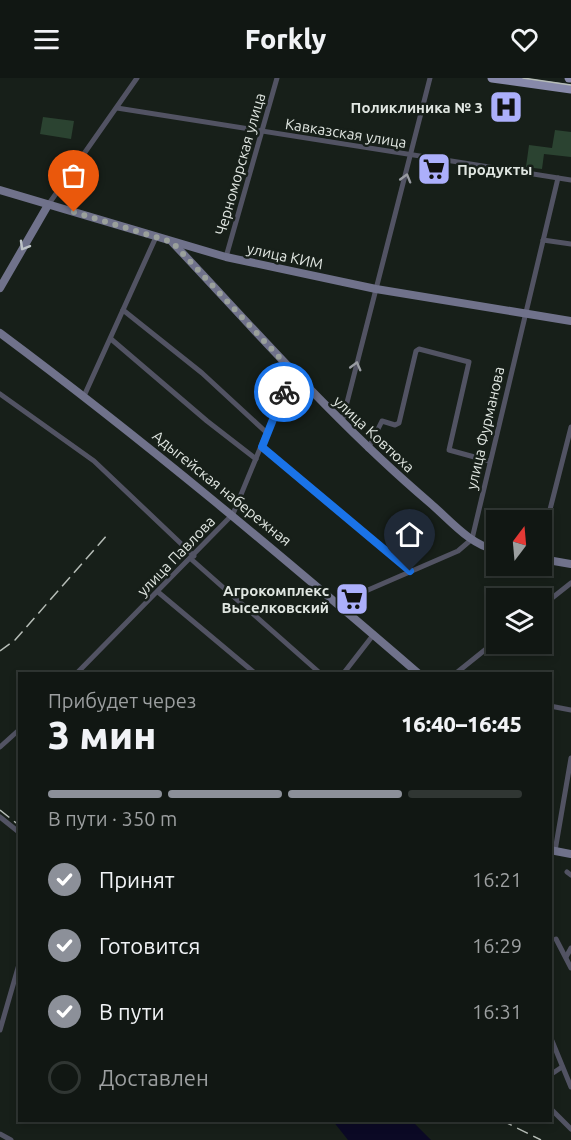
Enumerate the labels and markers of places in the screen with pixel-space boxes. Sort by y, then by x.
hospital icon: Поликлиника № 3 [488,89,524,125]
place label: Поликлиника № 3 [351,99,483,116]
pin [48,150,99,212]
supermarket icon: Продукты [416,151,452,187]
place label: Продукты [457,161,532,178]
pin [384,509,435,571]
supermarket icon: Агрокомплекс Выселковский [334,581,370,617]
place label: Агрокомплекс Выселковский [222,582,329,616]

